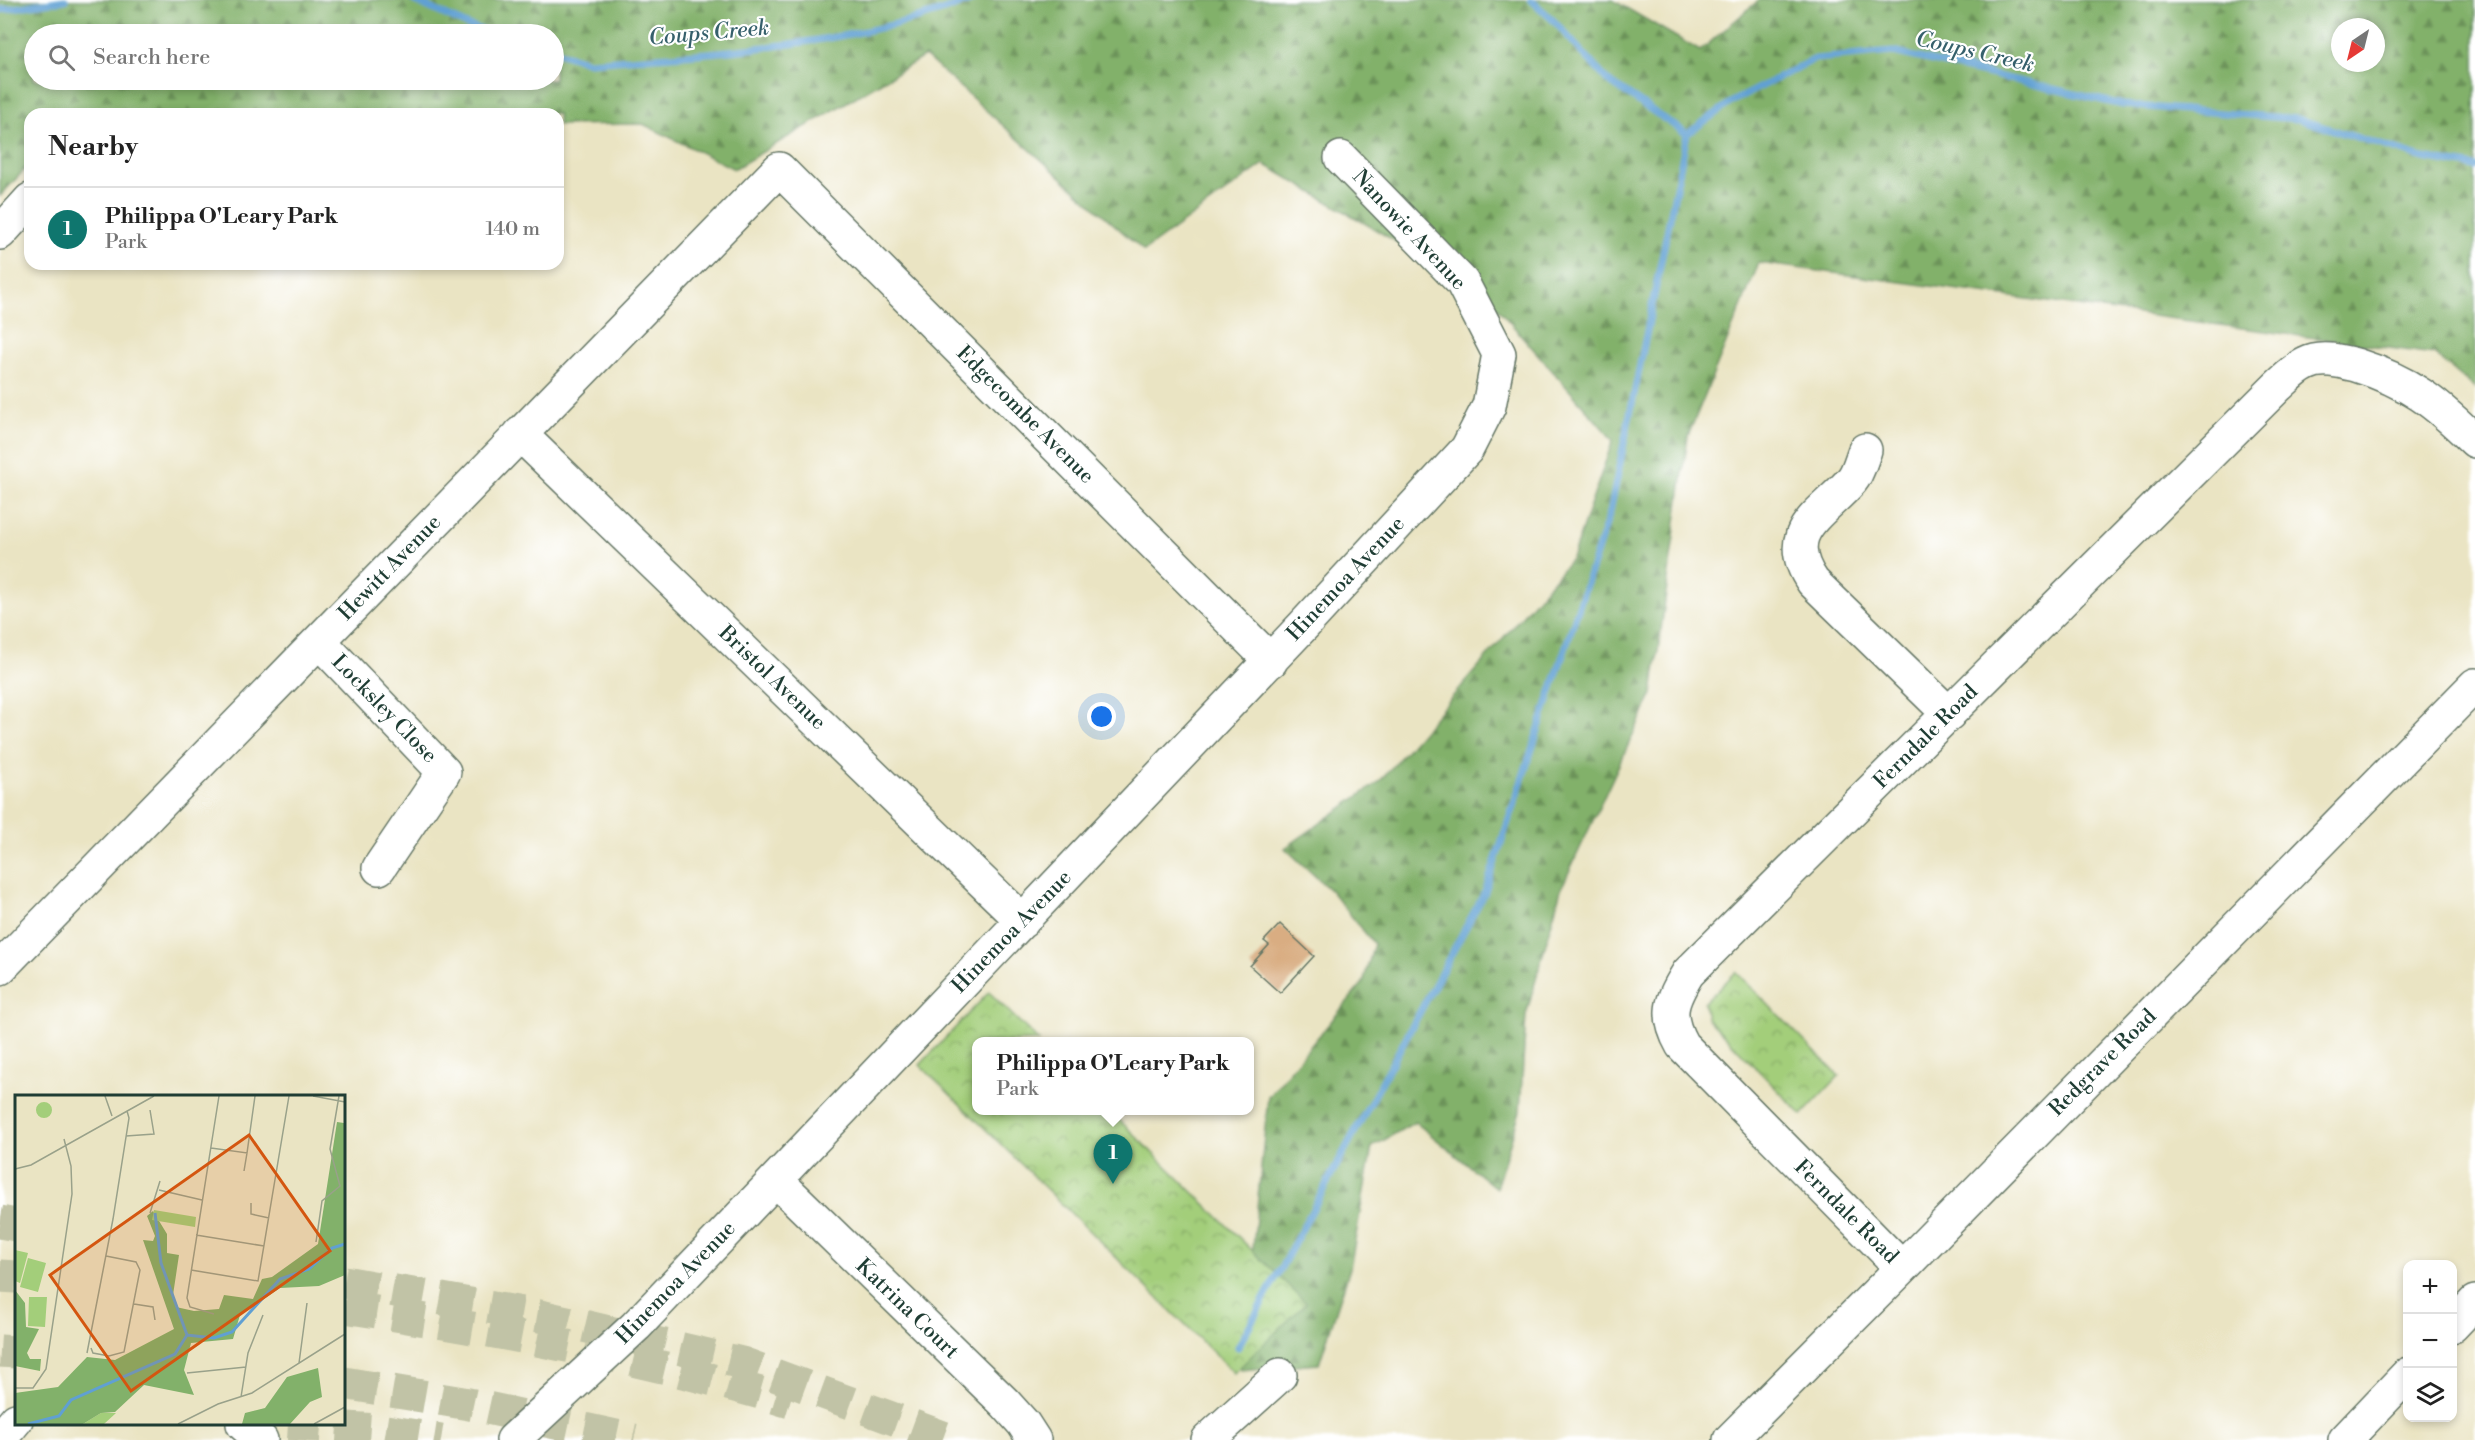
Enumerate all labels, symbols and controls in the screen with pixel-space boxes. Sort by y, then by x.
water label: Coups Creek [648,14,770,52]
north arrow [2331,18,2385,72]
search box [24,24,564,90]
water label: Coups Creek [1913,25,2037,79]
icon: search [45,41,78,74]
text: Search here [93,44,210,71]
text: Nearby [48,131,138,163]
street label: Nanowie Avenue [1347,164,1471,296]
text: Philippa O'Leary Park [105,203,338,230]
text: 1 [63,217,72,242]
text: 140 m [485,217,540,242]
text: Park [105,230,147,255]
street label: Edgecombe Avenue [951,341,1099,489]
street label: Hewitt Avenue [333,510,447,626]
street label: Hinemoa Avenue [1282,511,1410,647]
street label: Bristol Avenue [712,620,831,736]
street label: Locksley Close [326,649,442,769]
street label: Ferndale Road [1868,679,1984,795]
your location [1087,702,1116,731]
street label: Hinemoa Avenue [947,865,1077,999]
street label: Redgrave Road [2044,1004,2162,1122]
popup [972,1037,1254,1115]
text: Philippa O'Leary Park [997,1050,1229,1077]
text: Park [997,1077,1038,1102]
inset map [15,1095,345,1425]
pin: 1 [1094,1134,1132,1184]
street label: Ferndale Road [1788,1154,1904,1270]
street label: Hinemoa Avenue [611,1216,741,1350]
street label: Katrina Court [850,1253,964,1365]
map controls [2403,1260,2457,1422]
button: + [2403,1260,2457,1314]
button: − [2403,1314,2457,1368]
button: layers [2403,1368,2457,1422]

